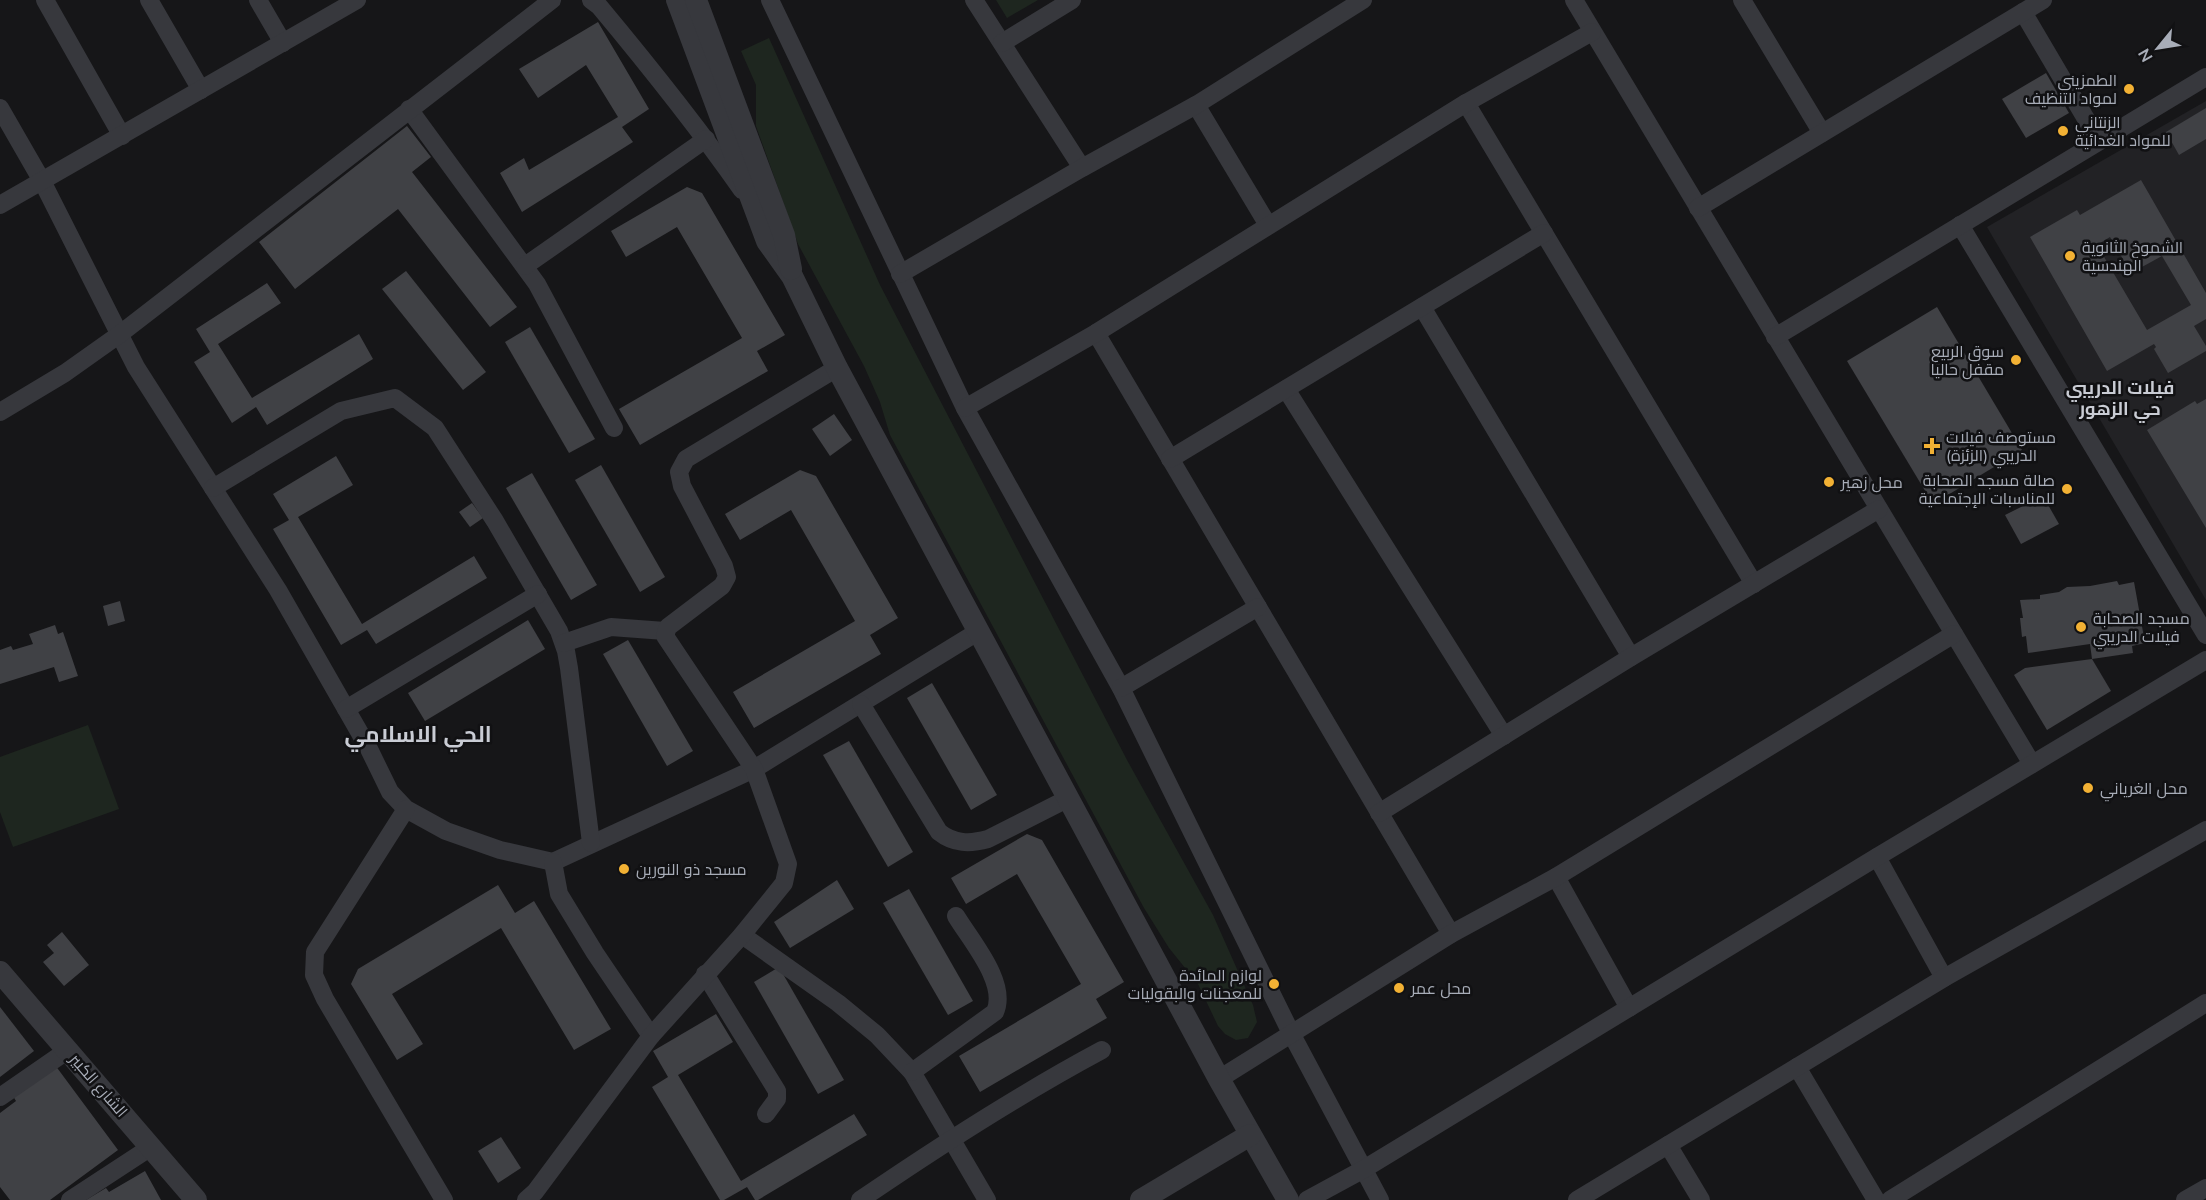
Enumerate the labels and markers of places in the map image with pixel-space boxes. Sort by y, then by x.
place label: الطمزيني لمواد التنظيف [2025,70,2117,108]
marker: الطمزيني لمواد التنظيف [2122,82,2136,96]
place label: الزنتاني للمواد الغدائية [2075,112,2171,150]
marker: الزنتاني للمواد الغدائية [2056,124,2070,138]
place label: الشموخ الثانوية الهندسية [2082,237,2183,276]
marker: الشموخ الثانوية الهندسية [2063,249,2077,263]
place label: سوق الربيع مقفل حاليا [1930,341,2004,380]
marker: سوق الربيع مقفل حاليا [2009,353,2023,367]
place label: مستوصف فيلات الدريبي (الزئزة) [1946,427,2056,469]
marker: مستوصف فيلات الدريبي (الزئزة) [1923,437,1941,455]
place label: صالة مسجد الصحابة للمناسبات الإجتماعية [1919,470,2055,508]
place label: محل زهير [1840,472,1903,493]
marker: محل زهير [1822,475,1836,489]
marker: صالة مسجد الصحابة للمناسبات الإجتماعية [2060,482,2074,496]
place label: مسجد الصحابة فيلات الدريبي [2093,608,2190,650]
marker: مسجد الصحابة فيلات الدريبي [2074,620,2088,634]
place label: محل الغرياني [2100,778,2188,802]
marker: محل الغرياني [2081,781,2095,795]
place label: مسجد ذو النورين [636,859,747,880]
marker: مسجد ذو النورين [617,862,631,876]
place label: لوازم المائدة للمعجنات والبقوليات [1128,965,1262,1003]
marker: لوازم المائدة للمعجنات والبقوليات [1267,977,1281,991]
place label: محل عمر [1410,978,1471,999]
marker: محل عمر [1392,981,1406,995]

